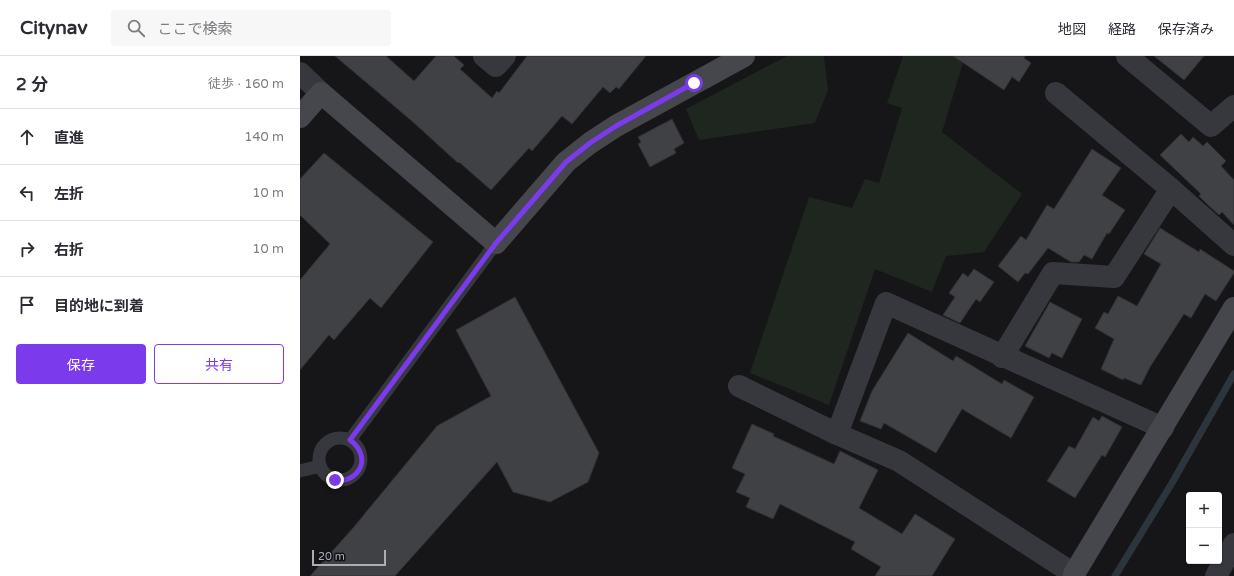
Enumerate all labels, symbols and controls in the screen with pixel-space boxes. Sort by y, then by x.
search box [111,10,391,46]
text: Citynav [20,17,87,39]
icon: search [125,17,147,39]
text: ここで検索 [157,20,232,38]
text: 地図 [1058,21,1086,38]
text: 経路 [1108,21,1136,38]
text: 保存済み [1158,21,1214,38]
text: 2 分 [16,74,48,95]
route start [685,74,703,92]
text: 徒歩 · 160 m [208,76,284,92]
icon: ahead [16,126,38,148]
text: 直進 [54,129,84,147]
text: 140 m [244,129,284,145]
icon: left [16,182,38,204]
text: 左折 [54,185,84,203]
text: 10 m [252,185,284,201]
icon: right [16,238,38,260]
text: 右折 [54,241,84,259]
text: 10 m [252,241,284,257]
icon: arrive [16,294,38,316]
text: 目的地に到着 [54,297,144,315]
button: 保存 [16,344,146,384]
button: 共有 [154,344,284,384]
route end [326,471,344,489]
map controls [1186,492,1222,564]
button: + [1186,492,1222,528]
button: − [1186,528,1222,564]
scale bar [312,548,386,567]
text: 20 m [318,550,345,563]

